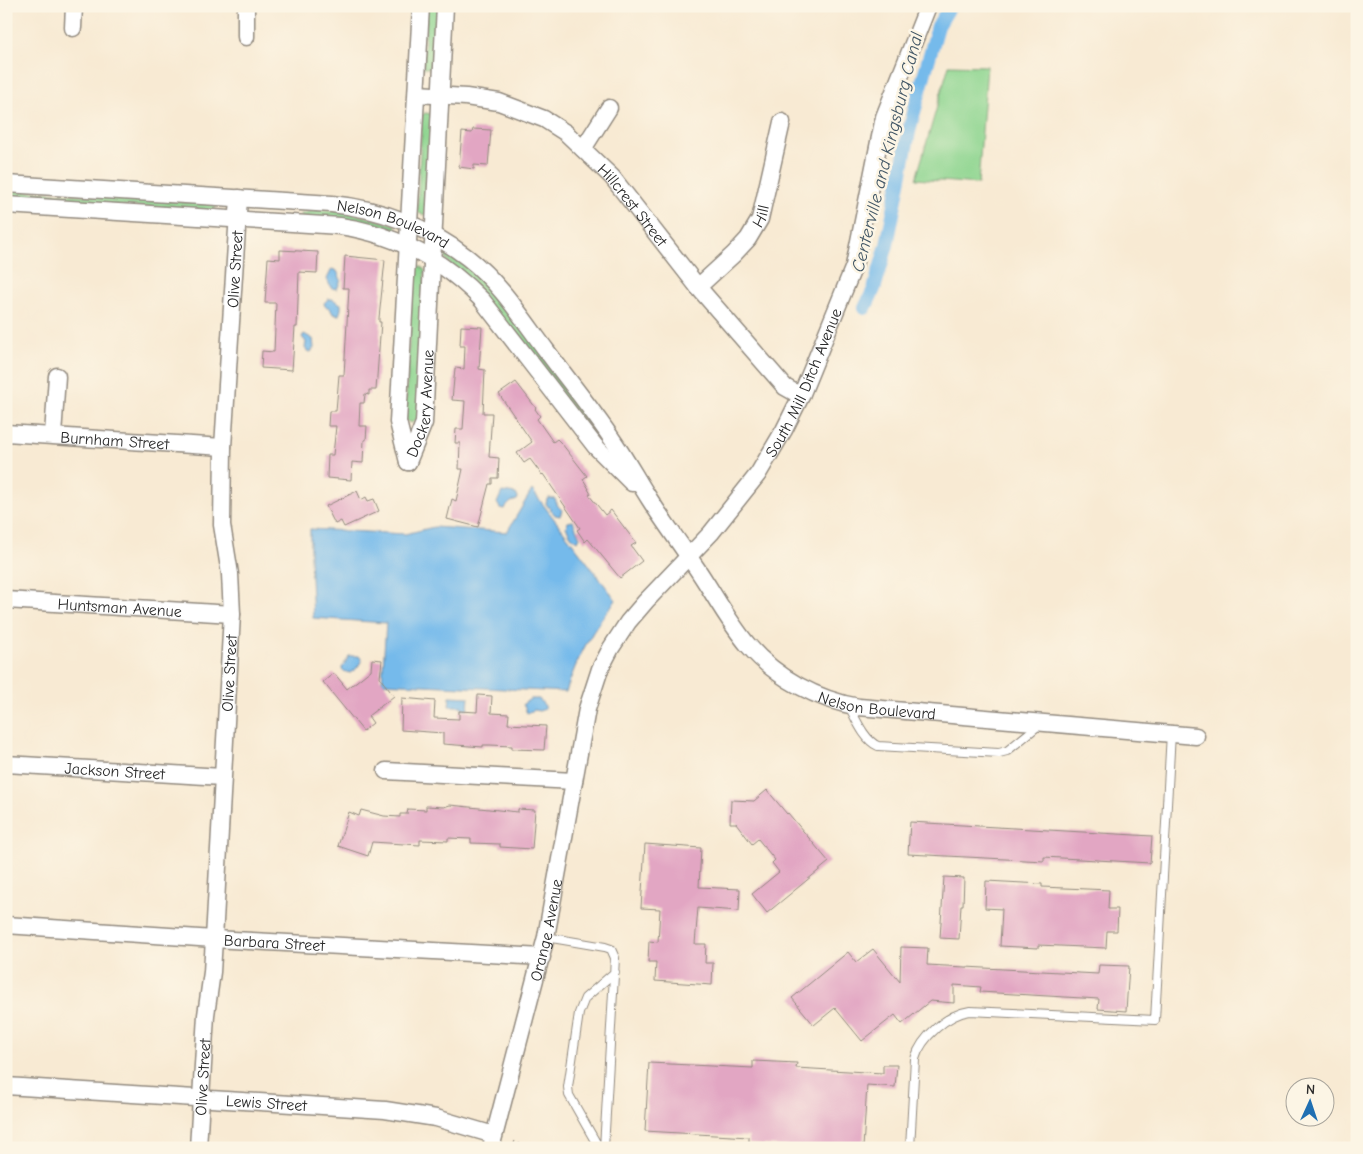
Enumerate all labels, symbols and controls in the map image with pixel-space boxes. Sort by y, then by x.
water label: Centerville and Kingsburg Canal [847,29,928,274]
street label: Hillcrest Street [594,160,671,251]
street label: Nelson Boulevard [336,197,452,252]
street label: Hill [749,203,773,231]
street label: Olive Street [224,230,247,309]
street label: South Mill Ditch Avenue [762,306,846,461]
street label: Dockery Avenue [403,349,438,460]
street label: Burnham Street [60,429,170,454]
street label: Huntsman Avenue [57,595,182,621]
street label: Olive Street [219,634,241,712]
street label: Nelson Boulevard [816,688,936,724]
street label: Jackson Street [64,760,166,784]
street label: Orange Avenue [527,877,566,983]
street label: Barbara Street [223,932,326,955]
street label: Olive Street [192,1038,215,1116]
north arrow [1286,1076,1336,1126]
text: N [1306,1081,1316,1098]
street label: Lewis Street [225,1092,308,1115]

